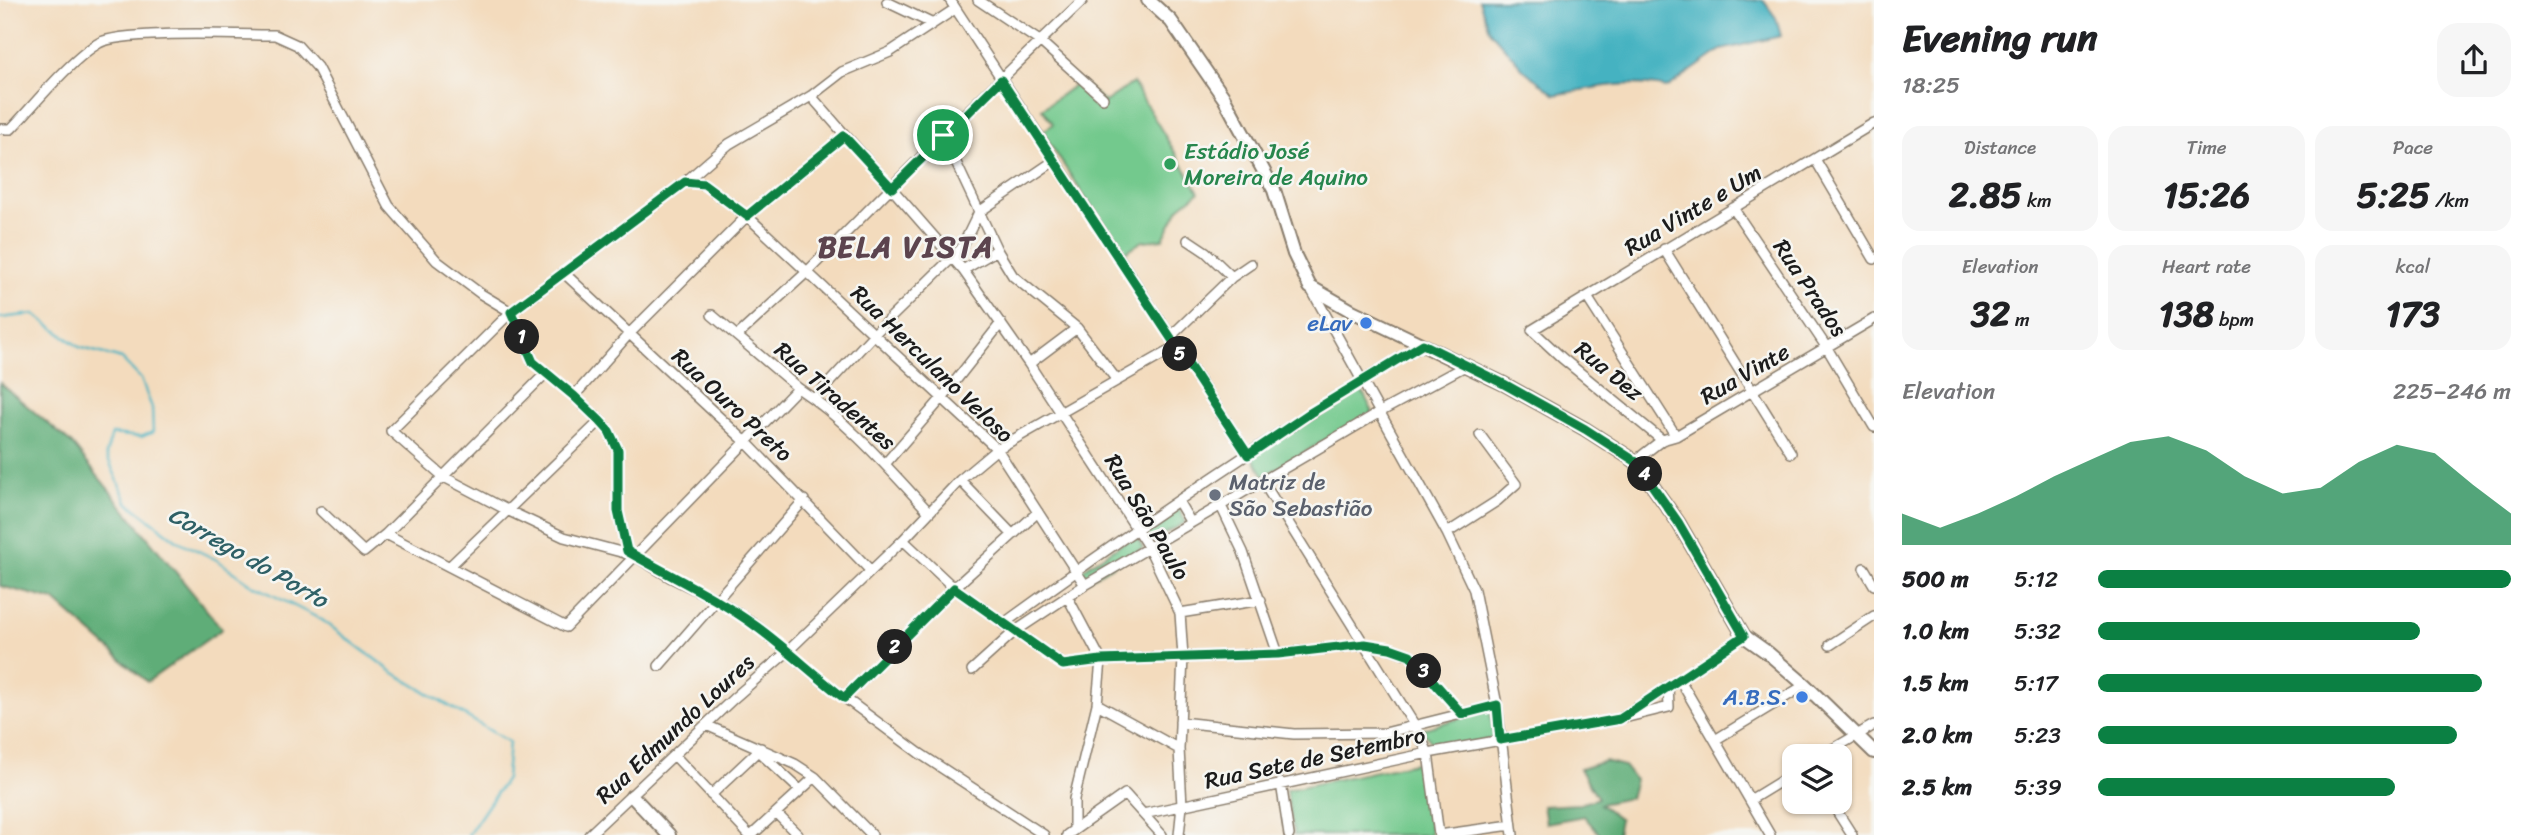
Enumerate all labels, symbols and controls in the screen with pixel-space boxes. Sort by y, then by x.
text: Evening run [1902,5,2098,72]
button: share [2437,23,2511,97]
text: 18:25 [1902,65,1960,106]
pin [913,105,973,165]
icon: arrive [924,116,962,154]
place label: Estádio José Moreira de Aquino [1184,131,1368,198]
text: Distance [1964,131,2036,164]
text: Time [2186,131,2227,164]
text: Pace [2393,131,2433,164]
street label: Rua Vinte e Um [1616,153,1770,267]
marker: Estádio José Moreira de Aquino [1162,156,1178,172]
text: 2.85 [1949,164,2022,226]
text: 15:26 [2163,164,2250,226]
text: 5:25 [2357,164,2430,226]
text: km [2022,184,2052,217]
text: /km [2430,184,2469,217]
district label: BELA VISTA [818,220,994,274]
street label: Rua Prados [1762,230,1858,346]
text: Elevation [1962,250,2039,283]
text: Heart rate [2162,250,2251,283]
text: kcal [2396,250,2430,283]
street label: Rua Herculano Veloso [840,275,1024,453]
text: 32 [1971,283,2010,345]
text: 138 [2159,283,2214,345]
text: 173 [2386,283,2440,345]
place label: eLav [1307,303,1353,344]
text: m [2010,303,2030,336]
text: bpm [2214,303,2254,336]
marker: eLav [1358,315,1374,331]
pin: 1 [504,320,540,354]
text: 1 [517,320,526,353]
street label: Rua Dez [1565,330,1654,413]
street label: Rua Tiradentes [764,331,906,461]
street label: Rua Vinte [1692,332,1798,416]
pin: 5 [1162,336,1198,372]
street label: Rua Ouro Preto [662,337,802,473]
text: 5 [1174,337,1185,370]
text: Elevation [1902,371,1995,412]
text: 225–246 m [2393,371,2511,412]
street label: Rua São Paulo [1093,446,1201,588]
pin: 4 [1628,456,1662,491]
text: 4 [1639,457,1650,490]
place label: Matriz de São Sebastião [1229,462,1373,529]
marker: Matriz de São Sebastião [1207,487,1223,503]
water label: Corrego do Porto [160,494,338,621]
text: 500 m [1902,559,1969,600]
text: 5:12 [2014,559,2058,600]
text: 1.0 km [1902,611,1969,652]
text: 5:32 [2014,611,2061,652]
pin: 2 [878,630,912,664]
text: 2 [889,630,900,663]
street label: Rua Edmundo Loures [586,643,765,814]
pin: 3 [1406,654,1442,688]
text: 3 [1418,654,1429,687]
text: 1.5 km [1902,663,1969,704]
text: 5:17 [2014,663,2058,704]
place label: A.B.S. [1722,677,1788,718]
marker: A.B.S. [1794,689,1810,705]
street label: Rua Sete de Setembro [1201,715,1430,801]
text: 2.0 km [1902,715,1973,756]
text: 5:23 [2014,715,2061,756]
map controls [1782,744,1852,814]
button: layers [1782,744,1852,814]
text: 2.5 km [1902,767,1972,808]
text: 5:39 [2014,767,2062,808]

